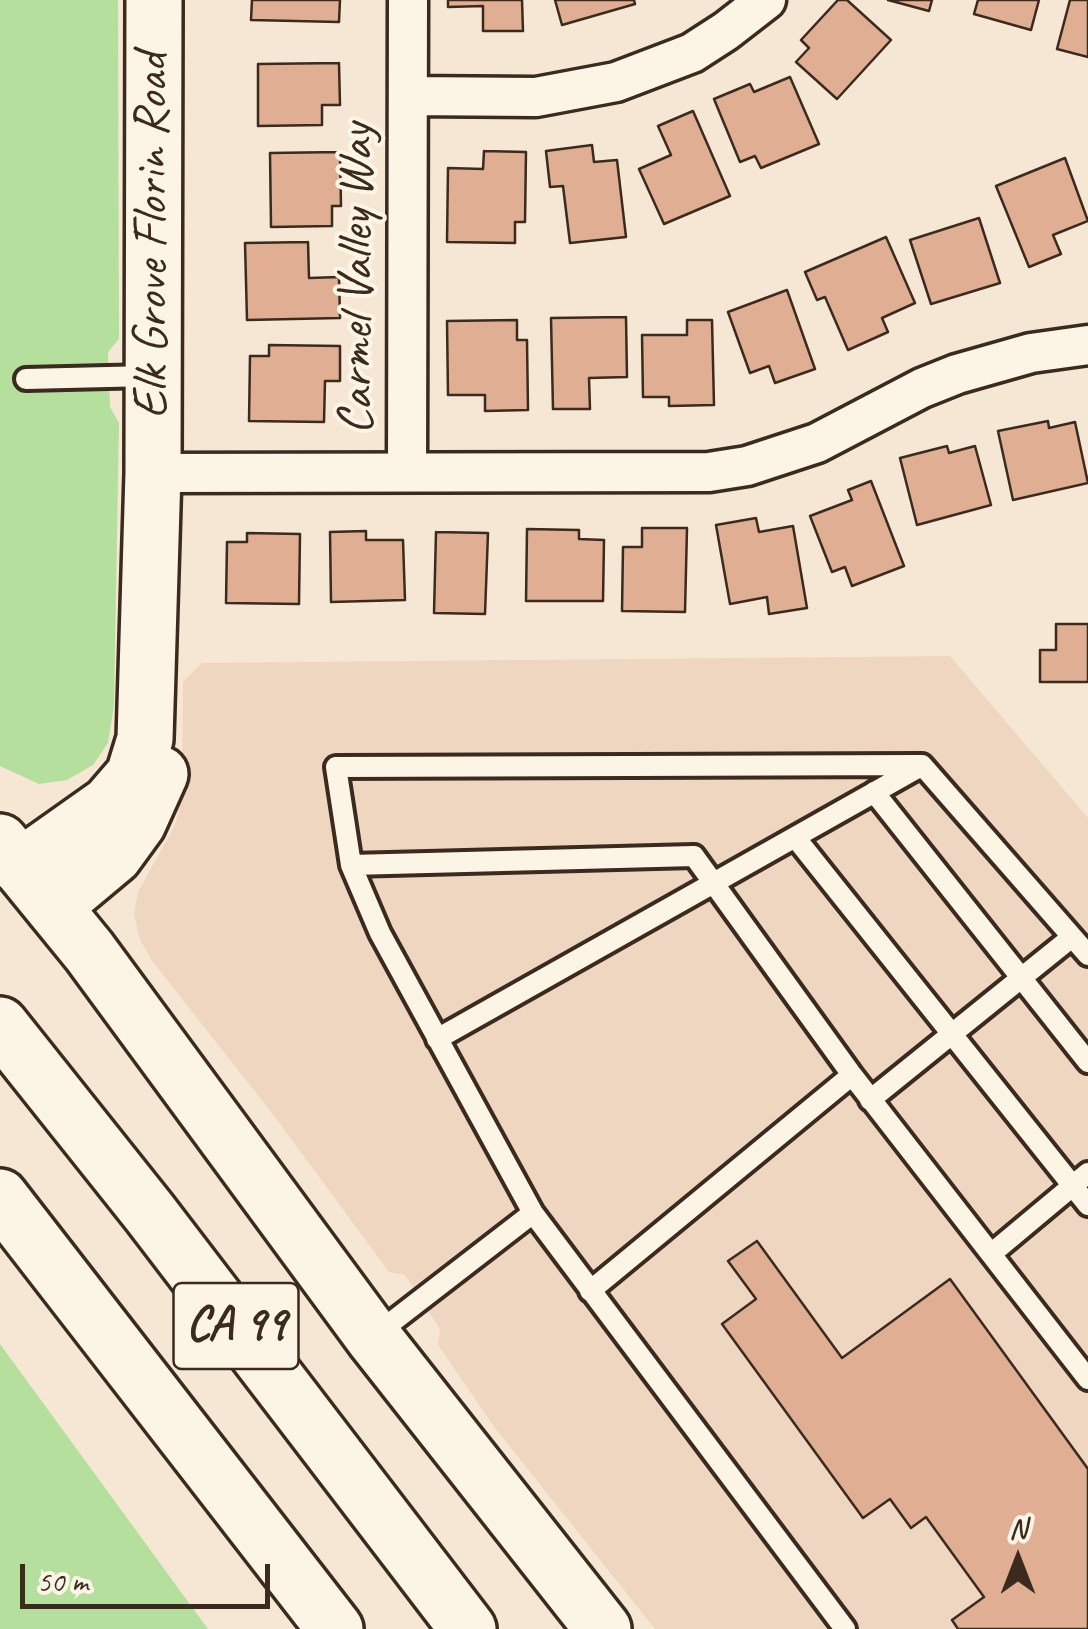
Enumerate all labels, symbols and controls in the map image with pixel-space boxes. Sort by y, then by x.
street label: Elk Grove Florin Road [123,53,183,419]
street label: Carmel Valley Way [328,124,388,434]
road number: CA 99 [174,1283,298,1369]
north arrow [968,1509,1068,1609]
text: N [1009,1511,1027,1546]
scale bar [25,1544,275,1606]
text: 50 m [37,1562,88,1600]

